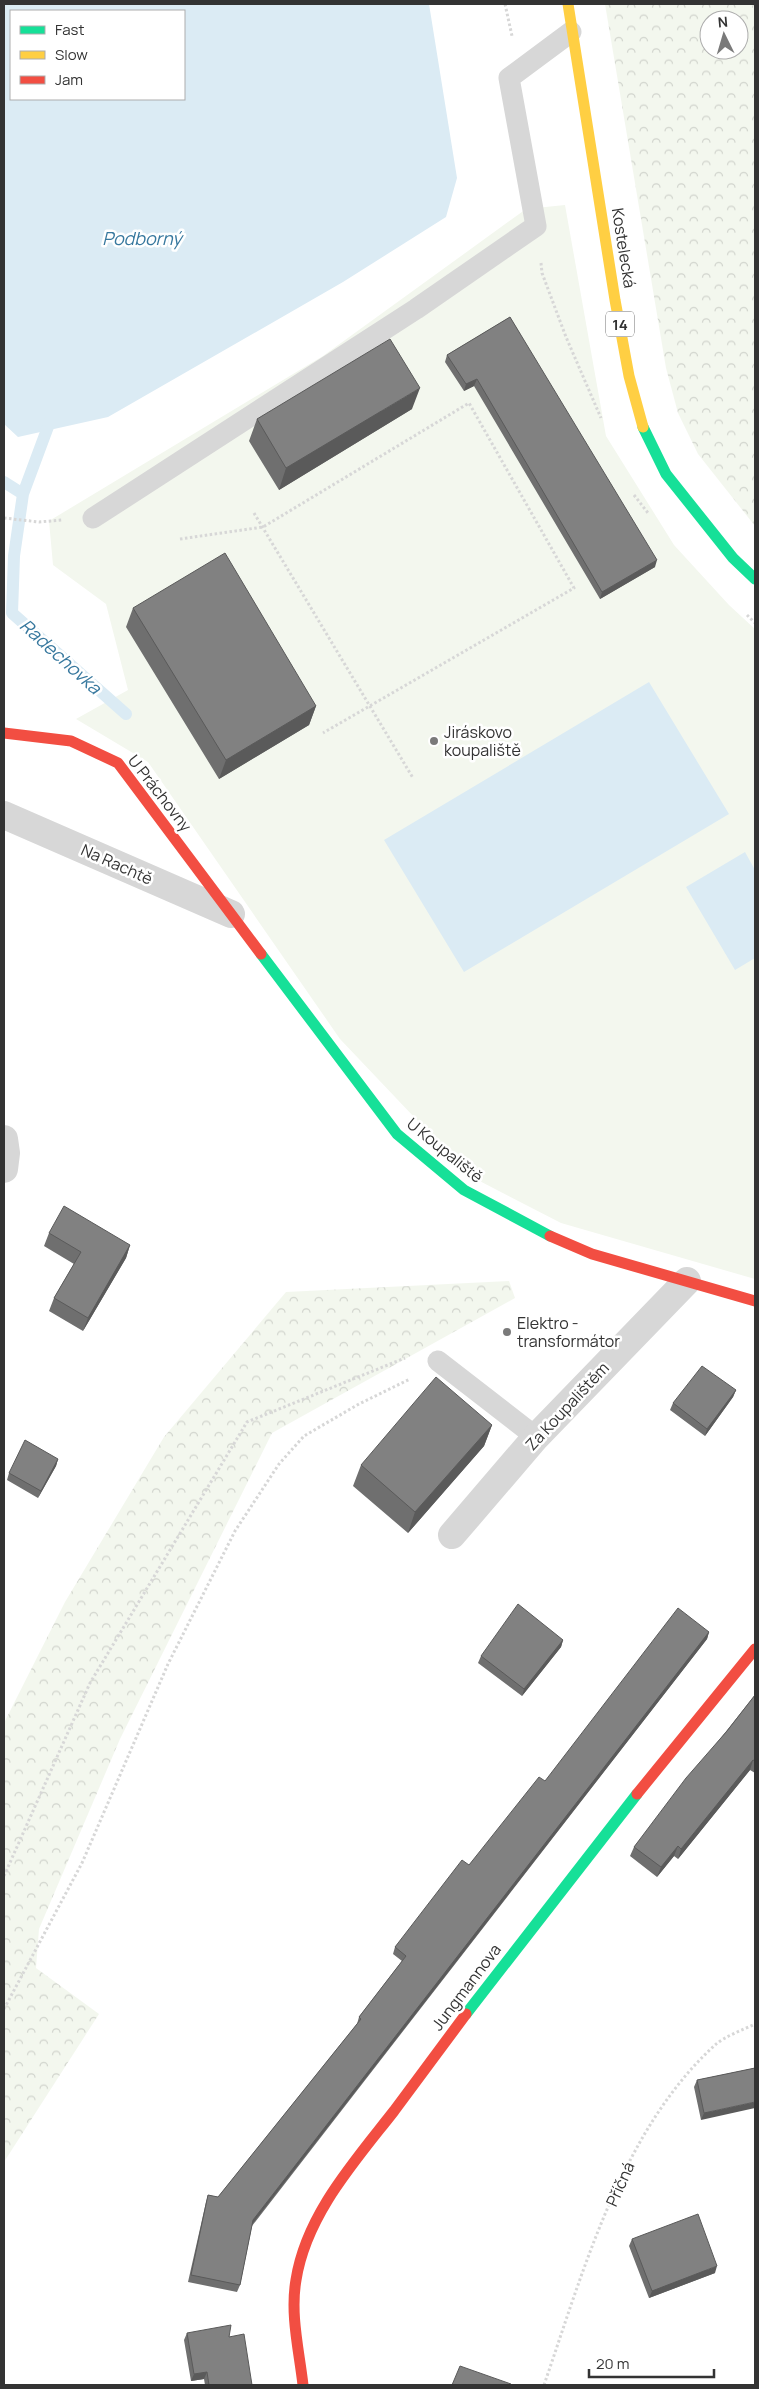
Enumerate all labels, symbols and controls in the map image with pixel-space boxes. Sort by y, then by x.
legend [10,10,185,100]
north arrow [699,10,749,60]
text: N [717,12,729,31]
text: Fast [55,19,84,40]
text: Slow [55,44,88,65]
text: Jam [55,69,83,90]
street label: Kostelecká [607,206,641,290]
water label: Podborný [102,226,184,250]
road number: 14 [606,312,634,336]
water label: Radechovka [15,613,108,700]
place label: Jiráskovo koupaliště [444,721,521,761]
marker: Jiráskovo koupaliště [428,735,440,747]
street label: U Práchovny [123,750,197,836]
street label: Na Rachtě [78,838,156,890]
street label: U Koupaliště [402,1112,488,1188]
place label: Elektro - transformátor [517,1312,620,1352]
marker: Elektro - transformátor [501,1326,513,1338]
street label: Za Koupalištěm [520,1357,614,1455]
street label: Jungmannova [426,1939,506,2035]
street label: Příčná [601,2158,639,2210]
scale bar [589,2346,714,2378]
text: 20 m [596,2353,629,2374]

